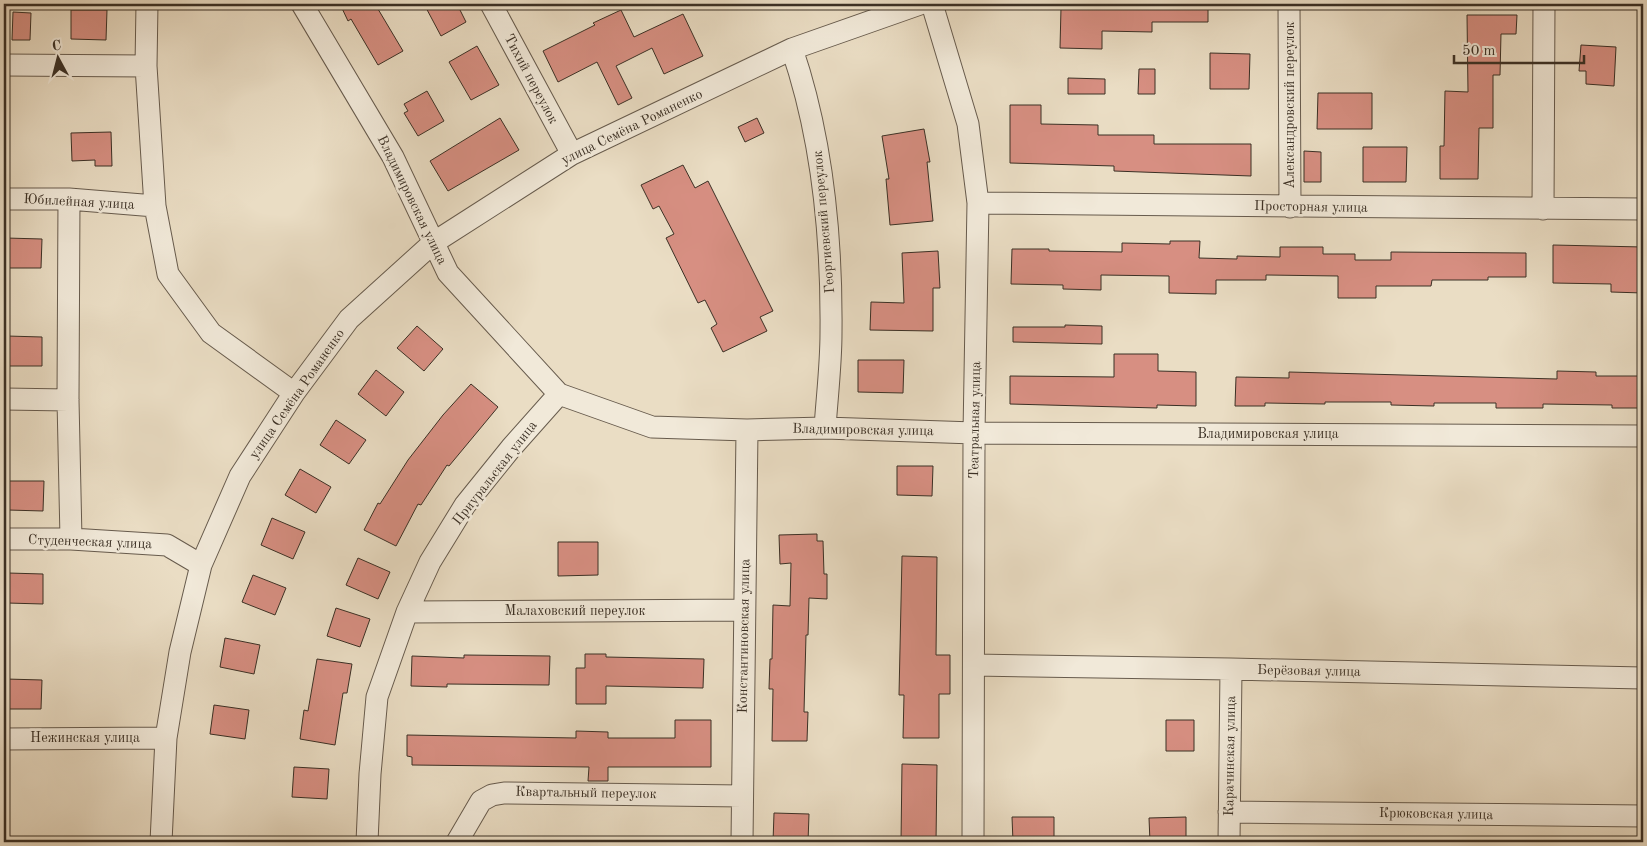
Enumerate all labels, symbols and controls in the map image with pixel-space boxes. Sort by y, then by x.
street label: Александровский переулок [1283,21,1297,189]
north arrow [32,32,82,82]
street label: Тихий переулок [502,32,560,126]
scale bar [1454,32,1584,64]
text: С [51,39,62,54]
text: 50 m [1462,44,1496,59]
street label: улица Семёна Романенко [559,87,705,167]
street label: Владимировская улица [375,133,449,267]
street label: Георгиевский переулок [811,150,837,294]
street label: Юбилейная улица [23,192,135,212]
street label: Просторная улица [1254,199,1368,215]
street label: улица Семёна Романенко [247,326,347,461]
street label: Театральная улица [967,361,983,479]
street label: Приуральская улица [450,418,540,528]
street label: Владимировская улица [792,422,934,438]
street label: Владимировская улица [1197,427,1339,441]
street label: Студенческая улица [28,533,152,551]
street label: Константиновская улица [736,558,752,713]
street label: Малаховский переулок [505,604,645,618]
street label: Берёзовая улица [1257,663,1361,679]
street label: Карачинская улица [1222,696,1238,816]
street label: Нежинская улица [30,731,140,745]
street label: Квартальный переулок [515,785,657,801]
street label: Крюковская улица [1379,806,1493,822]

